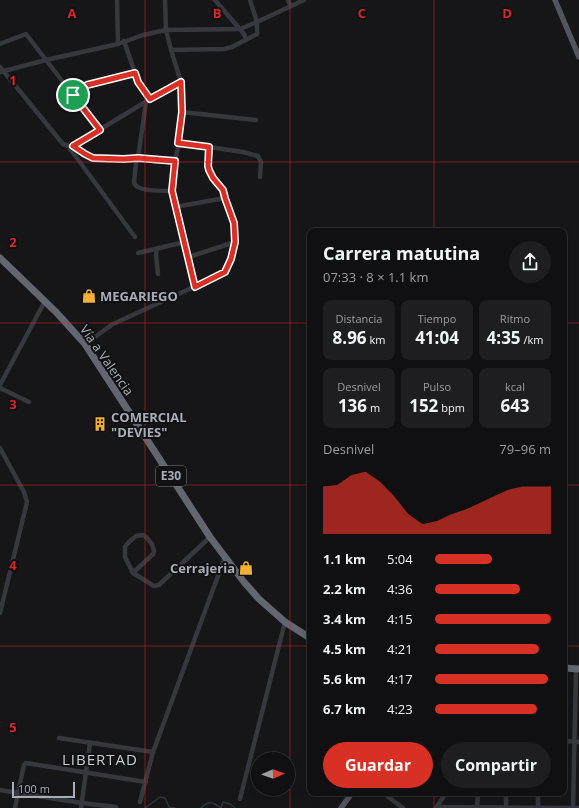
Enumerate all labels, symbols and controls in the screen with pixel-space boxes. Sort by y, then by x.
text: A [68,4,77,22]
text: B [213,4,222,22]
text: C [358,4,366,22]
text: D [502,4,512,22]
text: 1 [9,71,17,89]
pin [56,78,90,112]
icon: arrive [62,84,84,106]
text: 2 [9,233,17,251]
text: Carrera matutina [323,241,480,265]
button: share [509,241,551,283]
text: 07:33 · 8 × 1.1 km [323,268,428,286]
place label: MEGARIEGO [100,287,178,305]
shop icon: MEGARIEGO [81,288,97,304]
text: Distancia [336,311,382,326]
text: Tiempo [418,311,456,326]
text: Ritmo [500,311,530,326]
street label: Vía a Valencia [76,321,138,399]
text: 8.96 [333,326,367,349]
text: 41:04 [415,326,459,349]
text: 4:35 [487,326,521,349]
text: km [367,332,385,347]
text: /km [521,332,543,347]
text: Desnivel [337,379,381,394]
text: Pulso [423,379,451,394]
text: kcal [505,379,525,394]
text: 136 [338,394,367,417]
text: 152 [409,394,438,417]
text: 643 [500,394,530,417]
text: 3 [9,395,17,413]
text: m [367,400,380,415]
text: bpm [438,400,465,415]
place label: COMERCIAL "DEVIES" [111,408,187,441]
building icon: COMERCIAL "DEVIES" [92,416,108,432]
text: Desnivel [323,440,374,458]
text: 79–96 m [499,440,551,458]
road number: E30 [156,466,186,486]
text: 1.1 km [323,550,366,568]
text: 5:04 [387,550,413,568]
text: 4 [9,556,17,574]
place label: Cerrajeria [170,559,235,577]
shop icon: Cerrajeria [238,560,254,576]
text: 2.2 km [323,580,366,598]
text: 4:36 [387,580,413,598]
text: 3.4 km [323,610,366,628]
text: 4:15 [387,610,413,628]
text: 4.5 km [323,640,366,658]
text: 4:21 [387,640,413,658]
text: 5.6 km [323,670,366,688]
text: 4:17 [387,670,413,688]
text: 6.7 km [323,700,366,718]
text: 4:23 [387,700,413,718]
text: 5 [9,718,17,736]
button: Guardar [323,742,433,788]
button: Compartir [441,742,551,788]
district label: LIBERTAD [62,749,138,769]
north arrow [251,752,295,796]
map controls [251,752,295,796]
scale bar [12,780,75,799]
text: 100 m [18,781,50,796]

